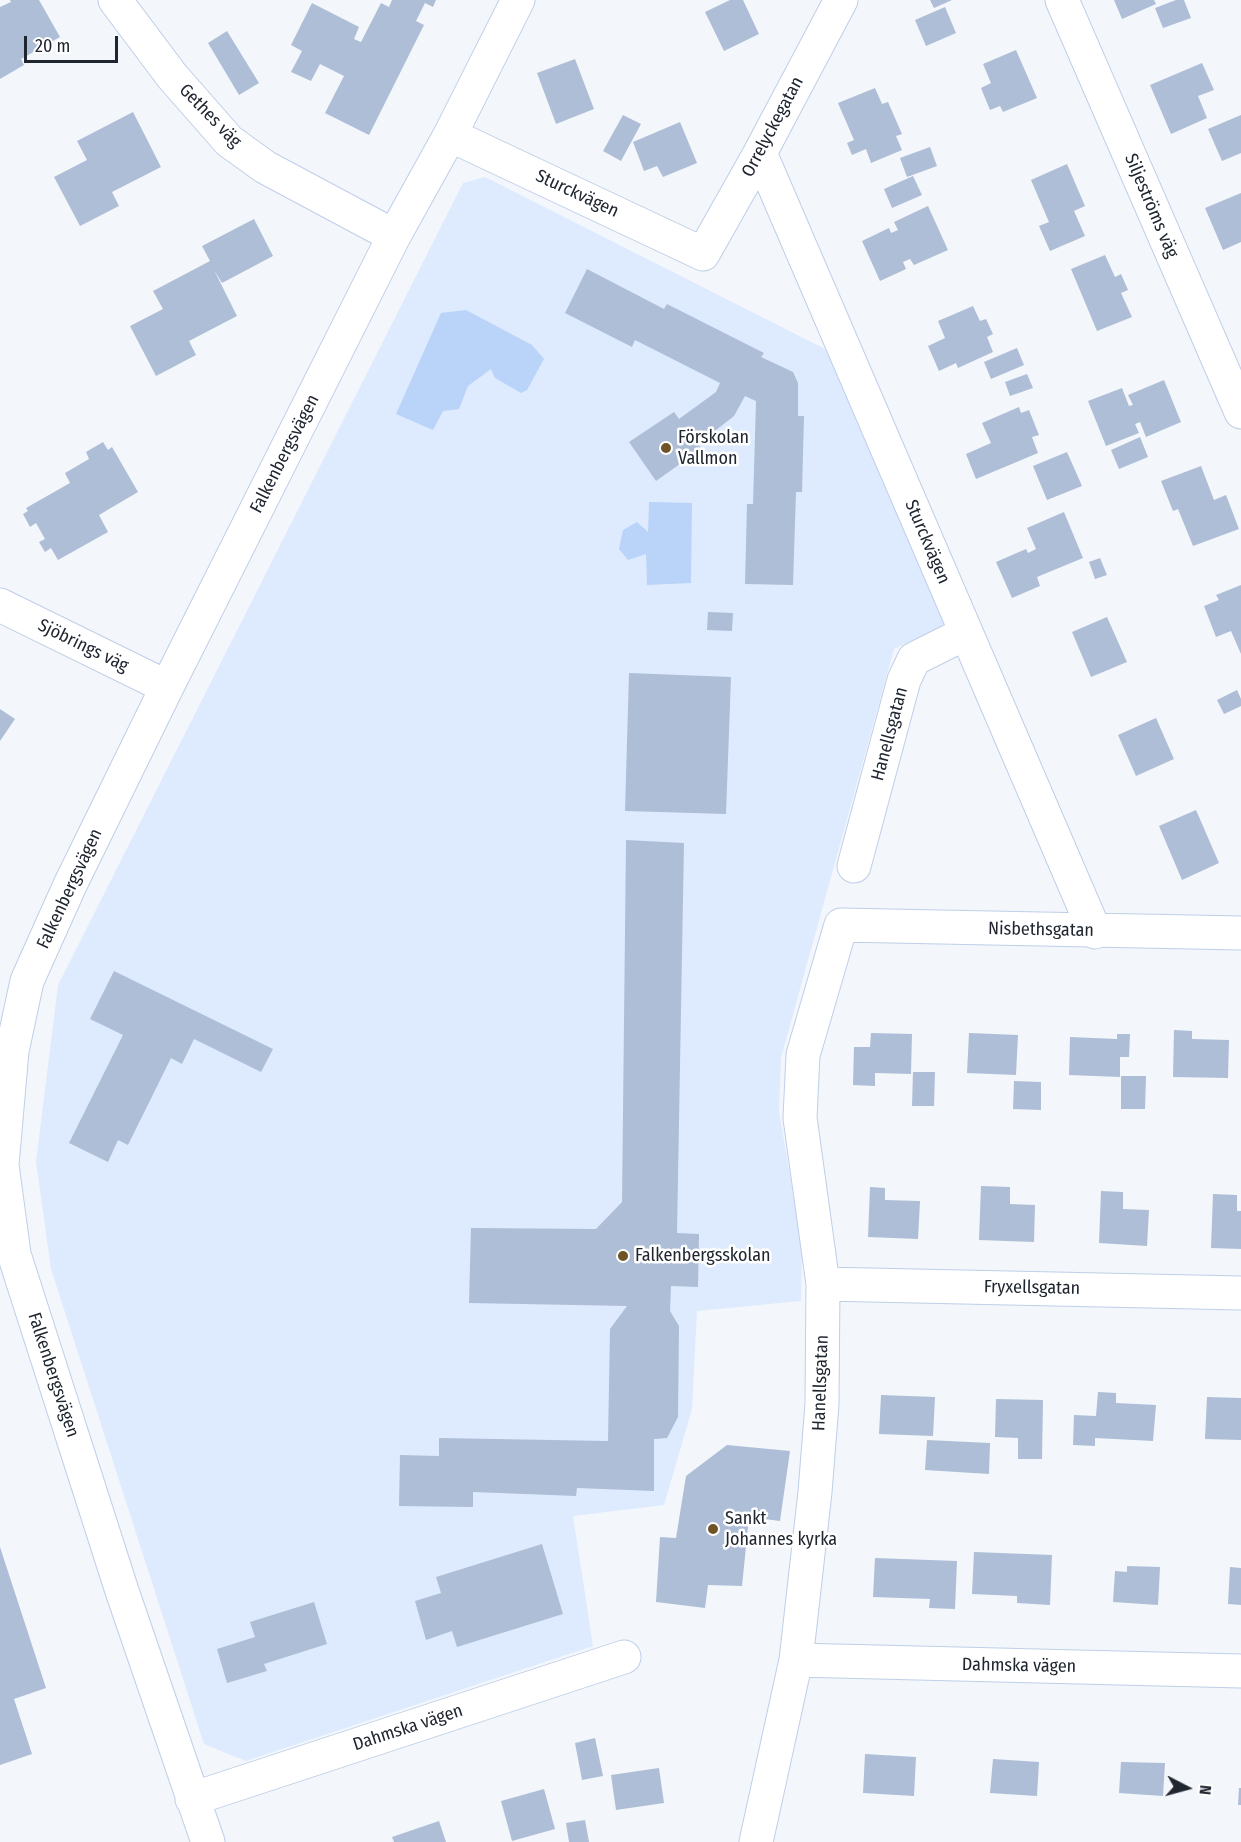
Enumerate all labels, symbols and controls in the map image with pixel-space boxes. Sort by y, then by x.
scale bar [27,24,122,62]
text: 20 m [35,35,70,57]
street label: Orrelyckegatan [738,73,808,181]
street label: Gethes väg [174,80,246,152]
street label: Siljeströms väg [1119,151,1183,261]
street label: Sturckvägen [532,165,622,223]
street label: Falkenbergsvägen [246,391,324,517]
place label: Förskolan Vallmon [678,427,749,470]
marker: Förskolan Vallmon [659,441,673,455]
street label: Sturckvägen [900,497,954,587]
street label: Sjöbrings väg [34,615,132,677]
street label: Hanellsgatan [867,685,913,783]
street label: Falkenbergsvägen [33,826,107,952]
street label: Nisbethsgatan [988,918,1094,942]
place label: Falkenbergsskolan [635,1245,770,1267]
marker: Falkenbergsskolan [616,1249,630,1263]
street label: Fryxellsgatan [984,1276,1080,1300]
street label: Falkenbergsvägen [23,1310,83,1440]
street label: Hanellsgatan [809,1335,833,1431]
place label: Sankt Johannes kyrka [725,1508,837,1550]
marker: Sankt Johannes kyrka [706,1522,720,1536]
street label: Dahmska vägen [962,1654,1076,1678]
street label: Dahmska vägen [350,1700,466,1756]
north arrow [1157,1758,1217,1818]
text: N [1195,1784,1215,1796]

